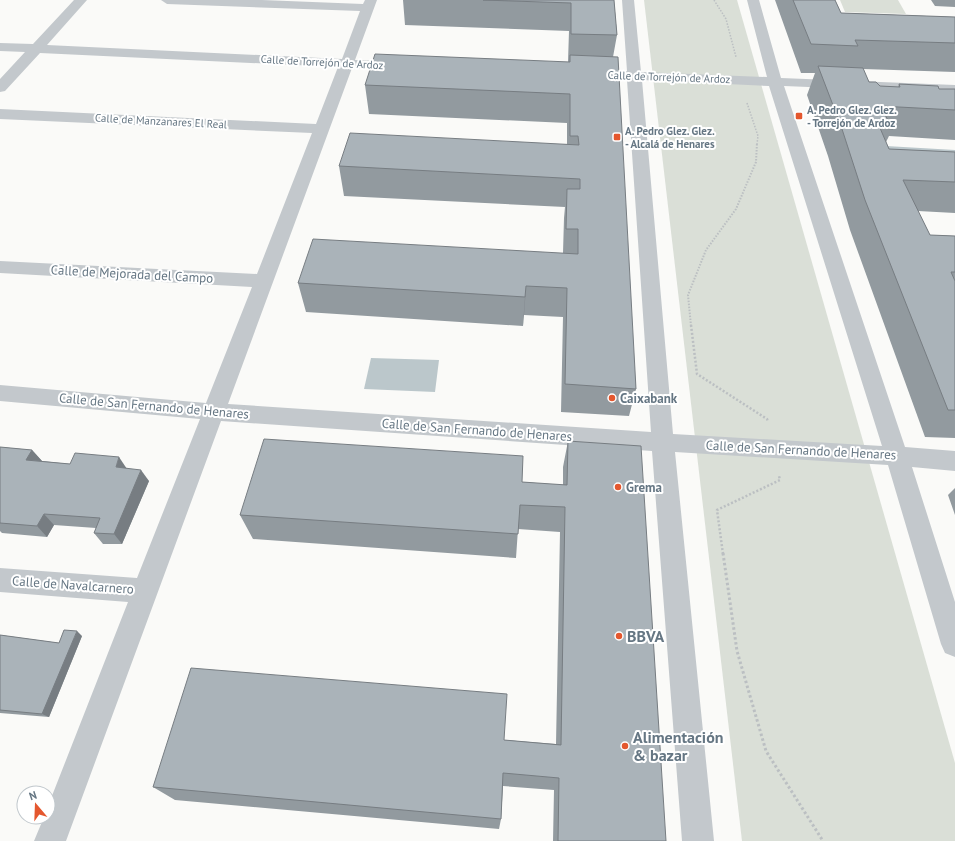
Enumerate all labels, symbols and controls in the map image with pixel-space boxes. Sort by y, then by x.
street label: Calle de Torrejón de Ardoz [260,52,384,72]
street label: Calle de Torrejón de Ardoz [607,68,731,86]
place label: A. Pedro Glez. Glez. - Torrejón de Ardoz [807,103,897,130]
street label: Calle de Manzanares El Real [95,111,228,131]
marker: A. Pedro Glez. Glez. - Torrejón de Ardoz [794,111,804,121]
place label: A. Pedro Glez. Glez. - Alcalá de Henares [625,124,715,151]
marker: A. Pedro Glez. Glez. - Alcalá de Henares [612,132,622,142]
street label: Calle de Mejorada del Campo [50,261,214,287]
street label: Calle de San Fernando de Henares [58,389,250,423]
place label: Caixabank [620,390,678,407]
marker: Caixabank [607,393,617,403]
street label: Calle de San Fernando de Henares [381,415,573,445]
street label: Calle de San Fernando de Henares [705,437,897,463]
place label: Grema [626,479,662,496]
marker: Grema [613,482,623,492]
street label: Calle de Navalcarnero [12,572,134,598]
place label: BBVA [627,626,664,646]
marker: BBVA [614,631,624,641]
place label: Alimentación & bazar [633,727,723,765]
marker: Alimentación & bazar [620,741,630,751]
north arrow [16,785,56,825]
text: N [27,788,38,803]

